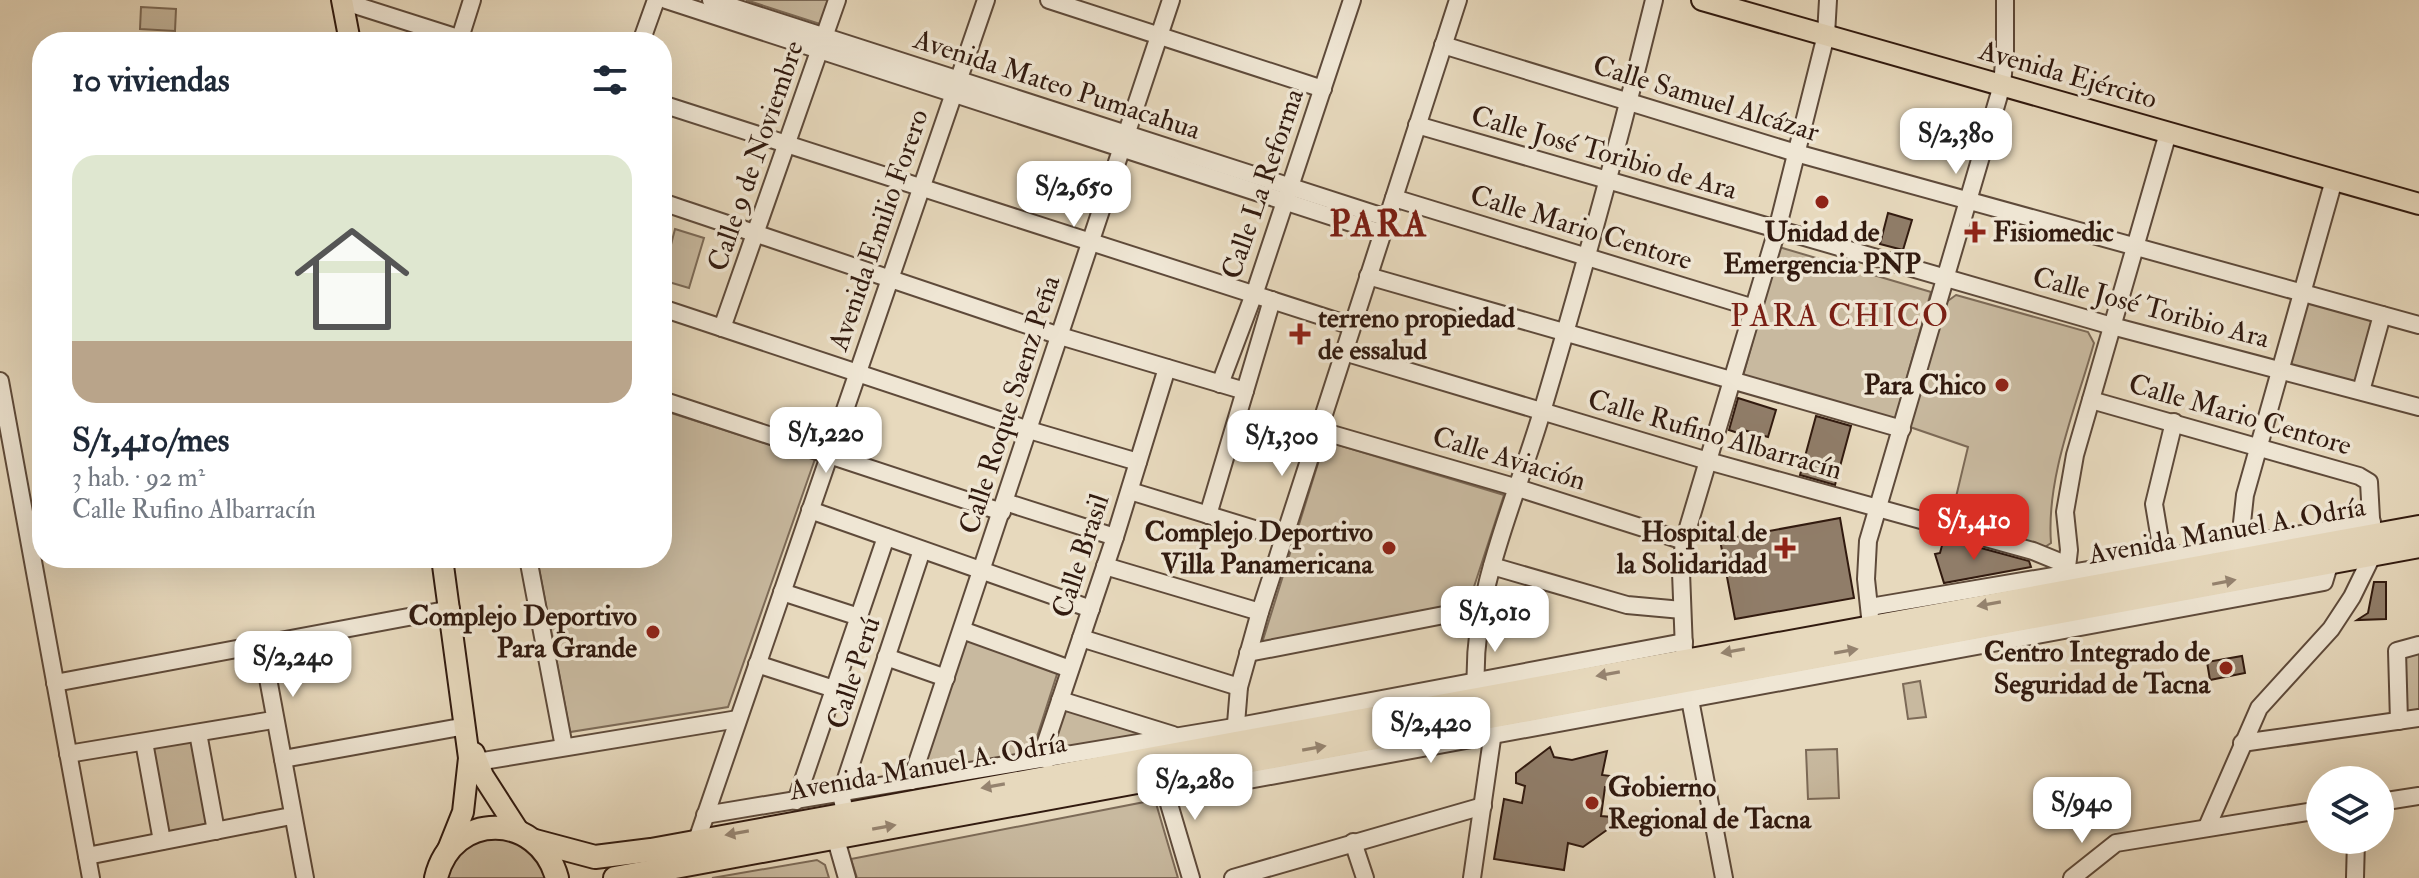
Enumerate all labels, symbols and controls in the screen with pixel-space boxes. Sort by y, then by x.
street label: Avenida Mateo Pumacahua [908,22,1205,148]
street label: Avenida Ejército [1974,33,2161,117]
street label: Calle 9 de Noviembre [700,36,812,276]
street label: Calle Samuel Alcázar [1589,48,1824,150]
icon: filters [588,58,632,102]
text: 10 viviendas [72,59,230,102]
street label: Calle La Reforma [1214,84,1312,284]
street label: Calle José Toribio de Ara [1467,98,1741,208]
street label: Avenida Emilio Forero [821,105,937,356]
pin: S/2,380 [1882,108,2030,176]
text: S/2,380 [1918,118,1994,150]
pin: S/2,650 [1000,161,1148,229]
text: S/2,650 [1035,171,1113,203]
street label: Calle Mario Centore [1466,178,1697,278]
marker: Unidad de Emergencia PNP [1813,193,1831,211]
district label: PARA [1329,202,1429,247]
icon: home [280,207,424,351]
place label: Unidad de Emergencia PNP [1723,215,1921,282]
place label: Fisiomedic [1993,215,2115,250]
marker: Fisiomedic [1964,221,1986,243]
street label: Calle José Toribio Ara [2029,260,2274,357]
street label: Calle Roque Saenz Peña [952,271,1068,539]
district label: PARA CHICO [1730,296,1950,336]
place label: terreno propiedad de essalud [1318,301,1515,368]
marker: terreno propiedad de essalud [1289,323,1311,345]
street label: Calle Mario Centore [2124,366,2356,464]
place label: Para Chico [1864,368,1987,403]
marker: Para Chico [1993,376,2011,394]
street label: Calle Rufino Albarracín [1584,382,1846,488]
pin: S/1,220 [752,407,900,475]
pin: S/1,300 [1208,410,1356,478]
text: S/1,220 [788,417,864,449]
text: S/1,410/mes [72,419,229,462]
street label: Calle Aviación [1428,419,1590,499]
text: S/1,300 [1245,420,1319,452]
text: 3 hab. · 92 m² [72,462,205,494]
street label: Avenida Manuel A. Odría [2085,489,2369,573]
street label: Calle Brasil [1045,490,1117,622]
text: Calle Rufino Albarracín [72,494,316,526]
pin: S/1,410 [1900,494,2048,562]
text: S/1,410 [1937,504,2011,536]
place label: Complejo Deportivo Villa Panamericana [1144,515,1374,582]
place label: Hospital de la Solidaridad [1616,515,1767,582]
marker: Hospital de la Solidaridad [1774,537,1796,559]
marker: Complejo Deportivo Villa Panamericana [1380,539,1398,557]
one-way arrow [2212,575,2237,587]
pin: S/1,010 [1421,586,1569,654]
text: S/1,010 [1459,596,1531,628]
place label: Complejo Deportivo Para Grande [408,599,638,666]
one-way arrow [1976,599,2001,611]
street label: Calle Perú [819,612,889,734]
marker: Complejo Deportivo Para Grande [644,623,662,641]
pin: S/2,240 [219,631,367,699]
place label: Centro Integrado de Seguridad de Tacna [1984,635,2211,702]
text: S/2,240 [252,641,334,673]
one-way arrow [1834,644,1859,656]
one-way arrow [1721,646,1746,658]
marker: Centro Integrado de Seguridad de Tacna [2217,659,2235,677]
one-way arrow [1596,668,1621,680]
pin: S/2,420 [1357,697,1505,765]
text: S/2,420 [1390,707,1472,739]
street label: Avenida Manuel A. Odría [786,725,1070,809]
one-way arrow [1302,742,1327,754]
pin: S/2,280 [1121,754,1269,822]
text: S/2,280 [1155,764,1235,796]
map controls [2306,766,2394,854]
button: layers [2306,766,2394,854]
place label: Gobierno Regional de Tacna [1608,770,1812,837]
pin: S/940 [2026,777,2138,845]
one-way arrow [980,781,1005,793]
text: S/940 [2051,787,2113,819]
marker: Gobierno Regional de Tacna [1583,794,1601,812]
one-way arrow [872,821,897,833]
one-way arrow [725,827,750,840]

